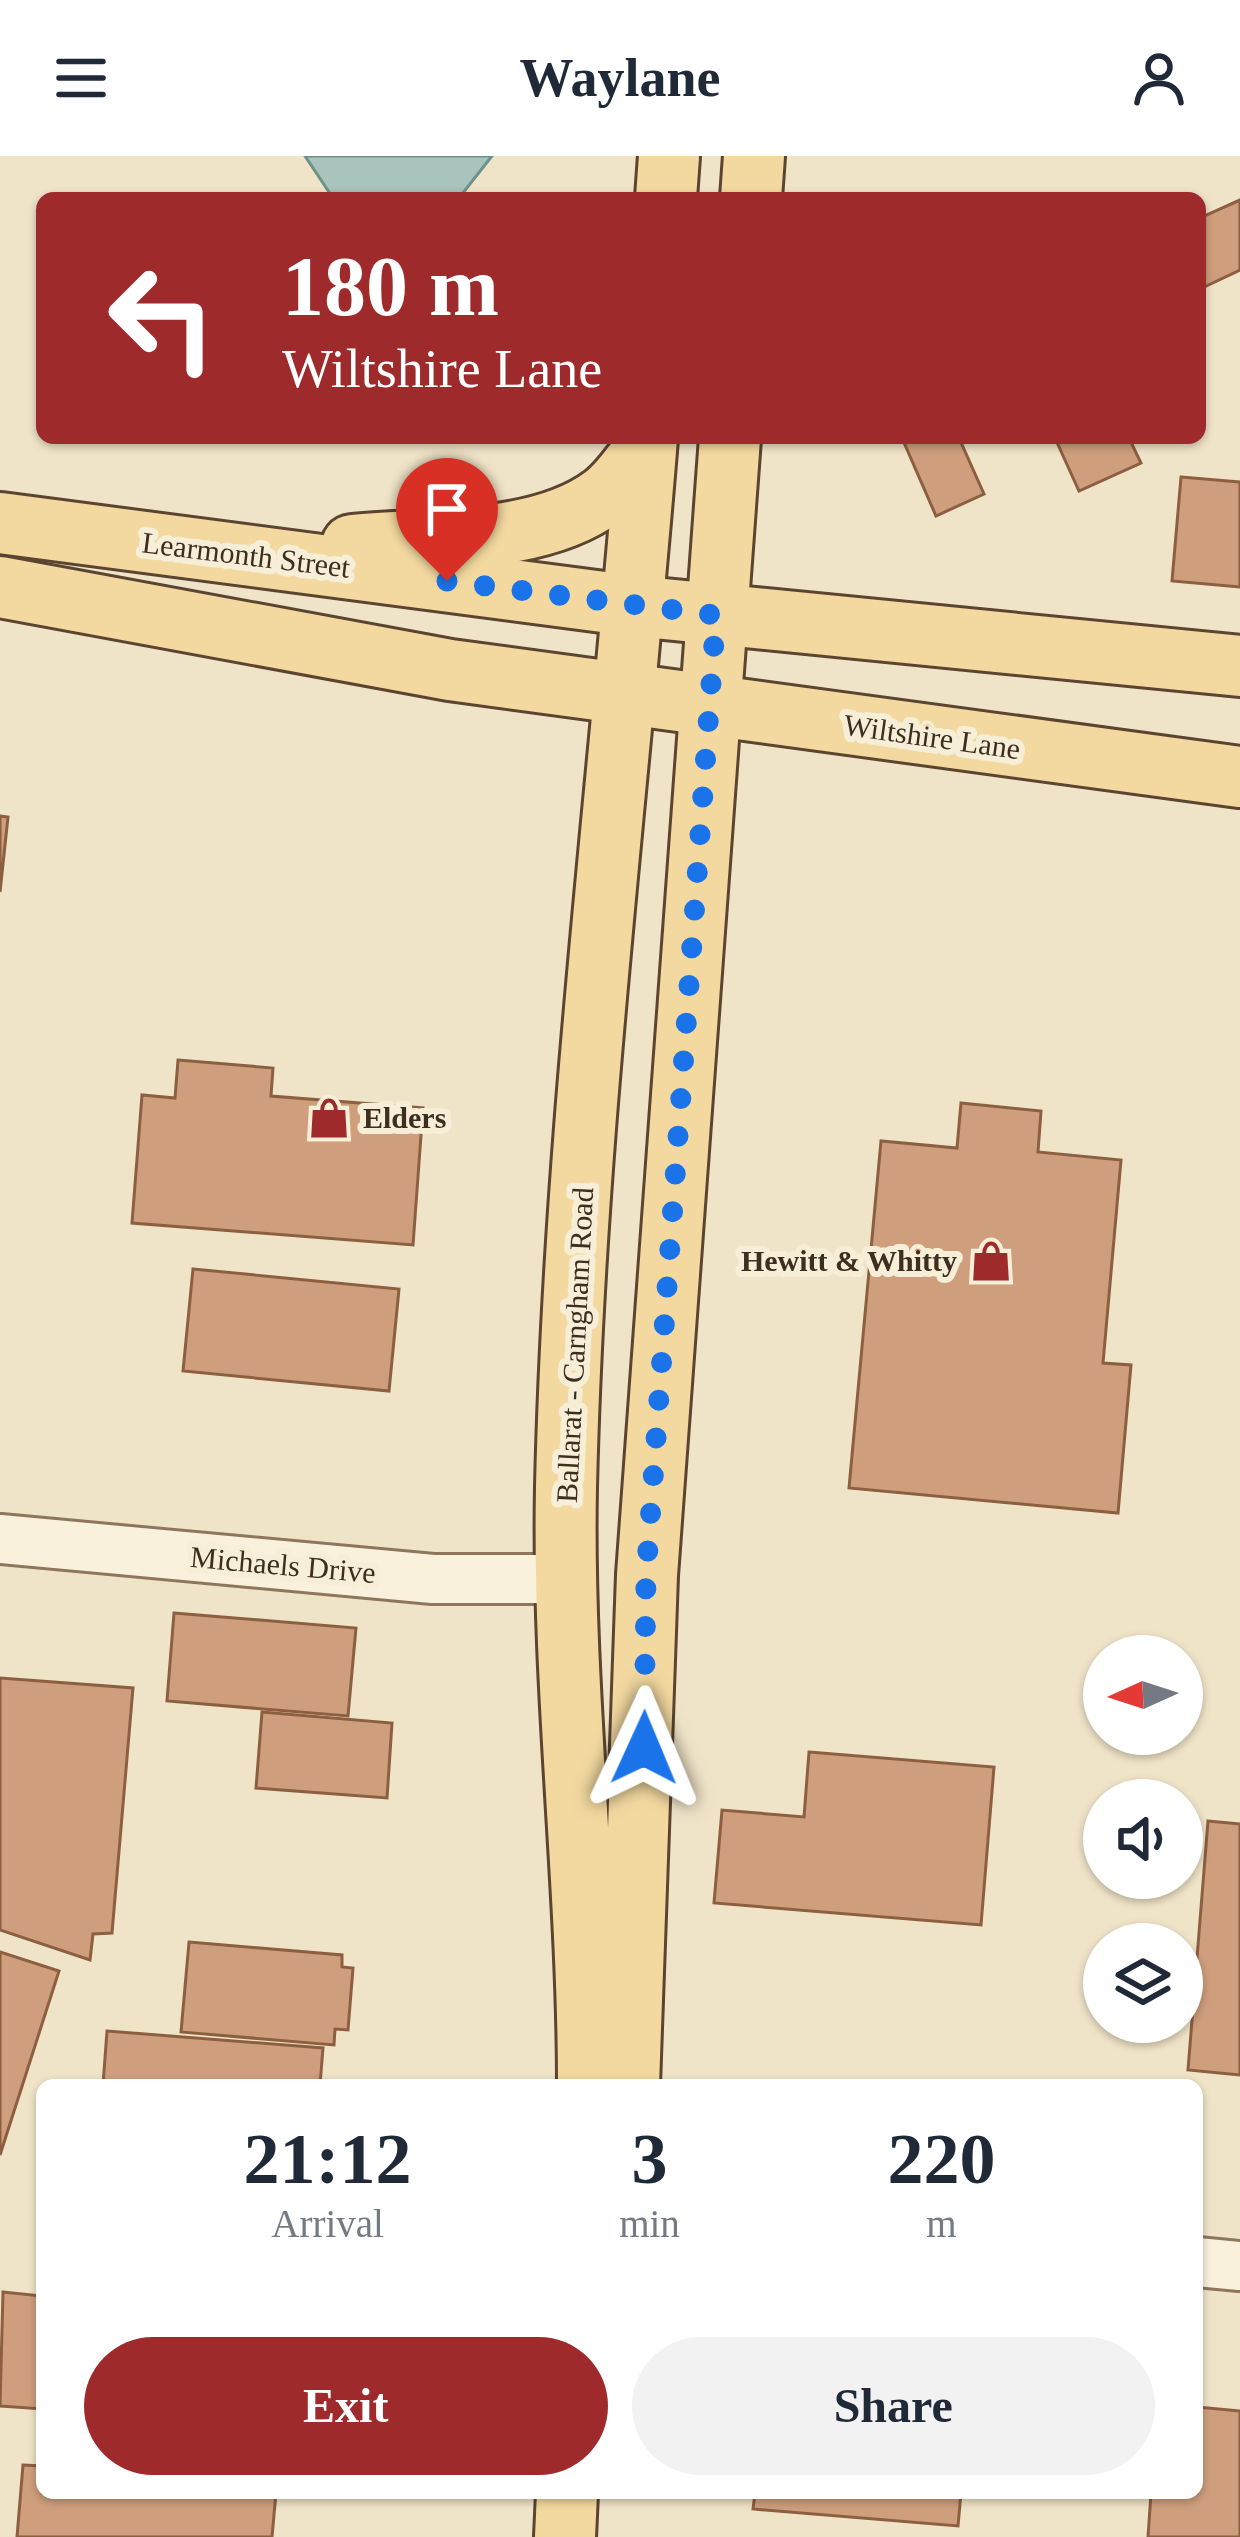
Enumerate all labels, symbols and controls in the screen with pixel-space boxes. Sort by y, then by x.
icon: menu [48,45,114,111]
icon: person [1126,45,1192,111]
text: Waylane [519,48,721,108]
icon: left [84,240,240,396]
text: 180 m [282,240,499,333]
text: Wiltshire Lane [282,339,602,399]
pin [396,458,498,581]
icon: arrive [414,476,480,542]
street label: Learmonth Street [140,525,352,584]
street label: Wiltshire Lane [842,708,1022,765]
shop icon: Elders [306,1095,352,1141]
place label: Elders [363,1101,446,1134]
street label: Ballarat - Carngham Road [550,1186,599,1503]
shop icon: Hewitt & Whitty [968,1238,1014,1284]
place label: Hewitt & Whitty [741,1244,957,1277]
street label: Michaels Drive [189,1540,377,1589]
north arrow [1083,1635,1203,1755]
map controls [1083,1635,1203,2043]
position arrow [581,1685,707,1811]
button: sound [1083,1779,1203,1899]
button: layers [1083,1923,1203,2043]
text: 21:12 [244,2119,412,2199]
text: 3 [631,2119,667,2199]
text: 220 [887,2119,995,2199]
text: Arrival [271,2202,384,2245]
text: min [619,2202,680,2245]
text: m [926,2202,957,2245]
button: Exit [84,2337,608,2475]
button: Share [632,2337,1155,2475]

